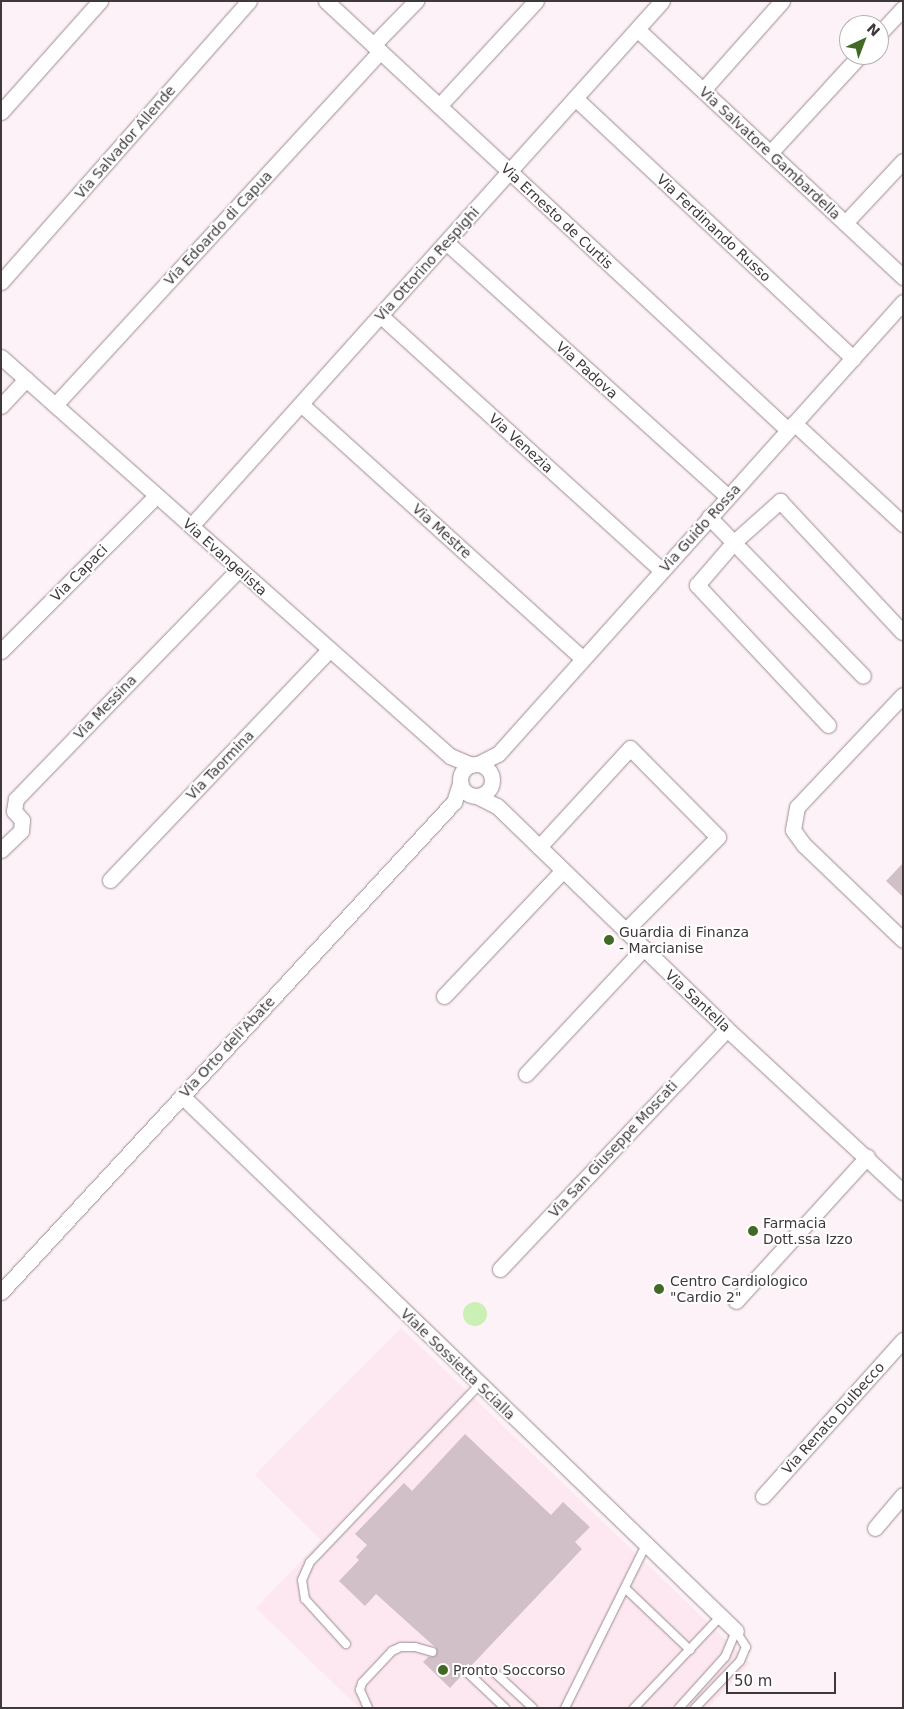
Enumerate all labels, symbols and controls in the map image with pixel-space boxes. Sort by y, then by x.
north arrow [839,15,889,65]
text: N [864,20,883,40]
street label: Via Salvador Allende [71,82,179,202]
street label: Via Salvatore Gambardella [696,83,844,223]
street label: Via Ernesto de Curtis [498,160,616,272]
street label: Via Edoardo di Capua [161,167,275,289]
street label: Via Ferdinando Russo [654,171,774,285]
street label: Via Ottorino Respighi [371,203,483,325]
street label: Via Padova [553,338,621,402]
street label: Via Venezia [485,410,557,476]
street label: Via Guido Rossa [656,481,744,575]
street label: Via Mestre [409,500,475,562]
street label: Via Evangelista [179,515,271,599]
street label: Via Capaci [47,541,111,605]
street label: Via Messina [70,671,140,743]
street label: Via Taormina [183,727,257,803]
place label: Guardia di Finanza - Marcianise [619,924,749,956]
marker: Guardia di Finanza - Marcianise [603,934,615,946]
street label: Via Santella [662,967,734,1035]
street label: Via Orto dell'Abate [176,993,278,1101]
street label: Via San Giuseppe Moscati [545,1077,681,1221]
place label: Farmacia Dott.ssa Izzo [763,1215,853,1248]
marker: Farmacia Dott.ssa Izzo [747,1225,759,1237]
place label: Centro Cardiologico "Cardio 2" [670,1273,808,1305]
marker: Centro Cardiologico "Cardio 2" [652,1282,666,1296]
street label: Viale Sossietta Scialla [397,1305,519,1423]
street label: Via Renato Dulbecco [778,1359,888,1477]
place label: Pronto Soccorso [453,1662,566,1678]
scale bar [729,1662,839,1694]
marker: Pronto Soccorso [437,1664,449,1676]
text: 50 m [734,1672,772,1690]

